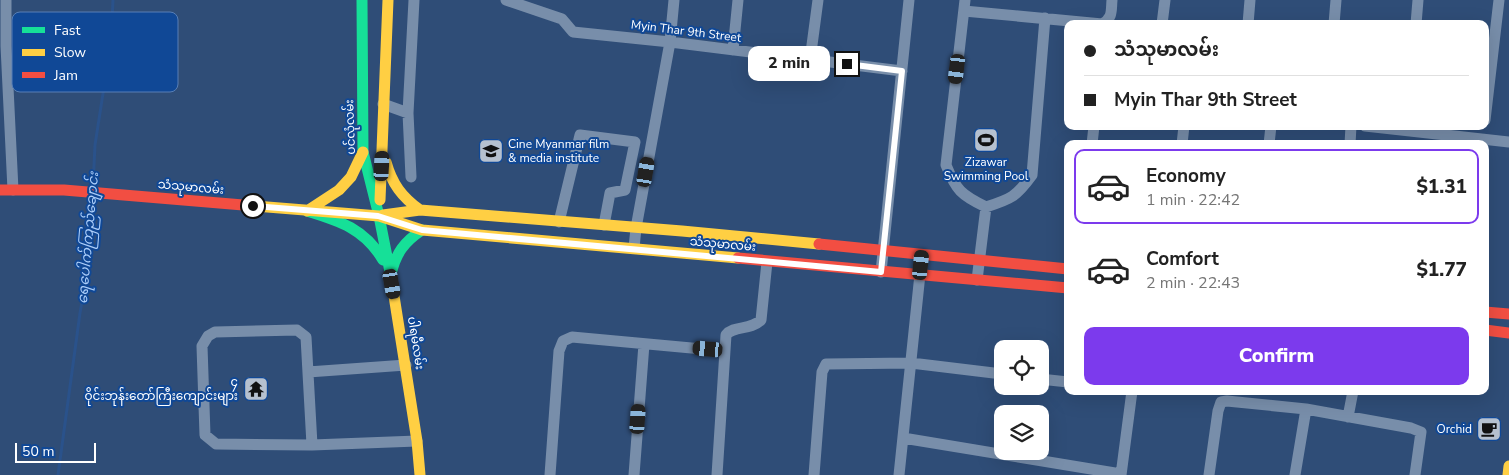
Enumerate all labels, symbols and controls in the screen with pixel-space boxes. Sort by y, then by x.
legend [12,12,178,92]
street label: Myin Thar 9th Street [630,16,743,46]
text: Fast [54,21,80,40]
text: သံသုမာလမ်း [1114,37,1219,63]
text: Slow [54,43,86,62]
callout: 2 min [747,46,830,82]
text: 2 min [768,52,810,74]
route end [836,53,858,75]
car [947,53,966,85]
text: Jam [53,66,78,85]
text: Myin Thar 9th Street [1114,87,1297,113]
street label: ပင်လုံလမ်း [340,99,361,155]
sports icon: Zizawar Swimming Pool [973,127,999,153]
place label: Cine Myanmar film & media institute [508,136,609,166]
school or university icon: Cine Myanmar film & media institute [478,138,504,164]
car [373,151,390,181]
place label: Zizawar Swimming Pool [944,154,1029,184]
car [636,156,655,188]
text: Economy [1146,163,1226,189]
icon: car [1086,164,1131,209]
water label: ရေပေါက်ကြည်ချောင်း [72,170,105,305]
text: $1.31 [1416,174,1467,200]
street label: သံသုမာလမ်း [157,175,225,200]
text: 1 min · 22:42 [1146,189,1240,211]
route start [242,195,264,217]
street label: သံသုမာလမ်း [689,232,757,257]
text: Comfort [1146,246,1219,272]
icon: car [1086,247,1131,292]
car [911,249,930,281]
text: $1.77 [1416,257,1467,283]
car [382,268,401,300]
text: 2 min · 22:43 [1146,272,1240,294]
street label: ပါရမီလမ်း [402,315,429,371]
button: Confirm [1084,327,1469,385]
car [692,340,723,358]
map controls [994,340,1049,460]
button: locate [994,340,1049,395]
place label: ၄ ဝိုင်းဘုန်းတော်ကြီးကျောင်းများ [85,374,238,406]
temple icon: ၄ ဝိုင်းဘုန်းတော်ကြီးကျောင်းများ [243,376,269,402]
car [629,404,646,434]
button: layers [994,405,1049,460]
cafe icon: Orchid [1476,416,1502,442]
place label: Orchid [1436,421,1472,437]
scale bar [15,440,96,463]
text: 50 m [22,442,54,461]

